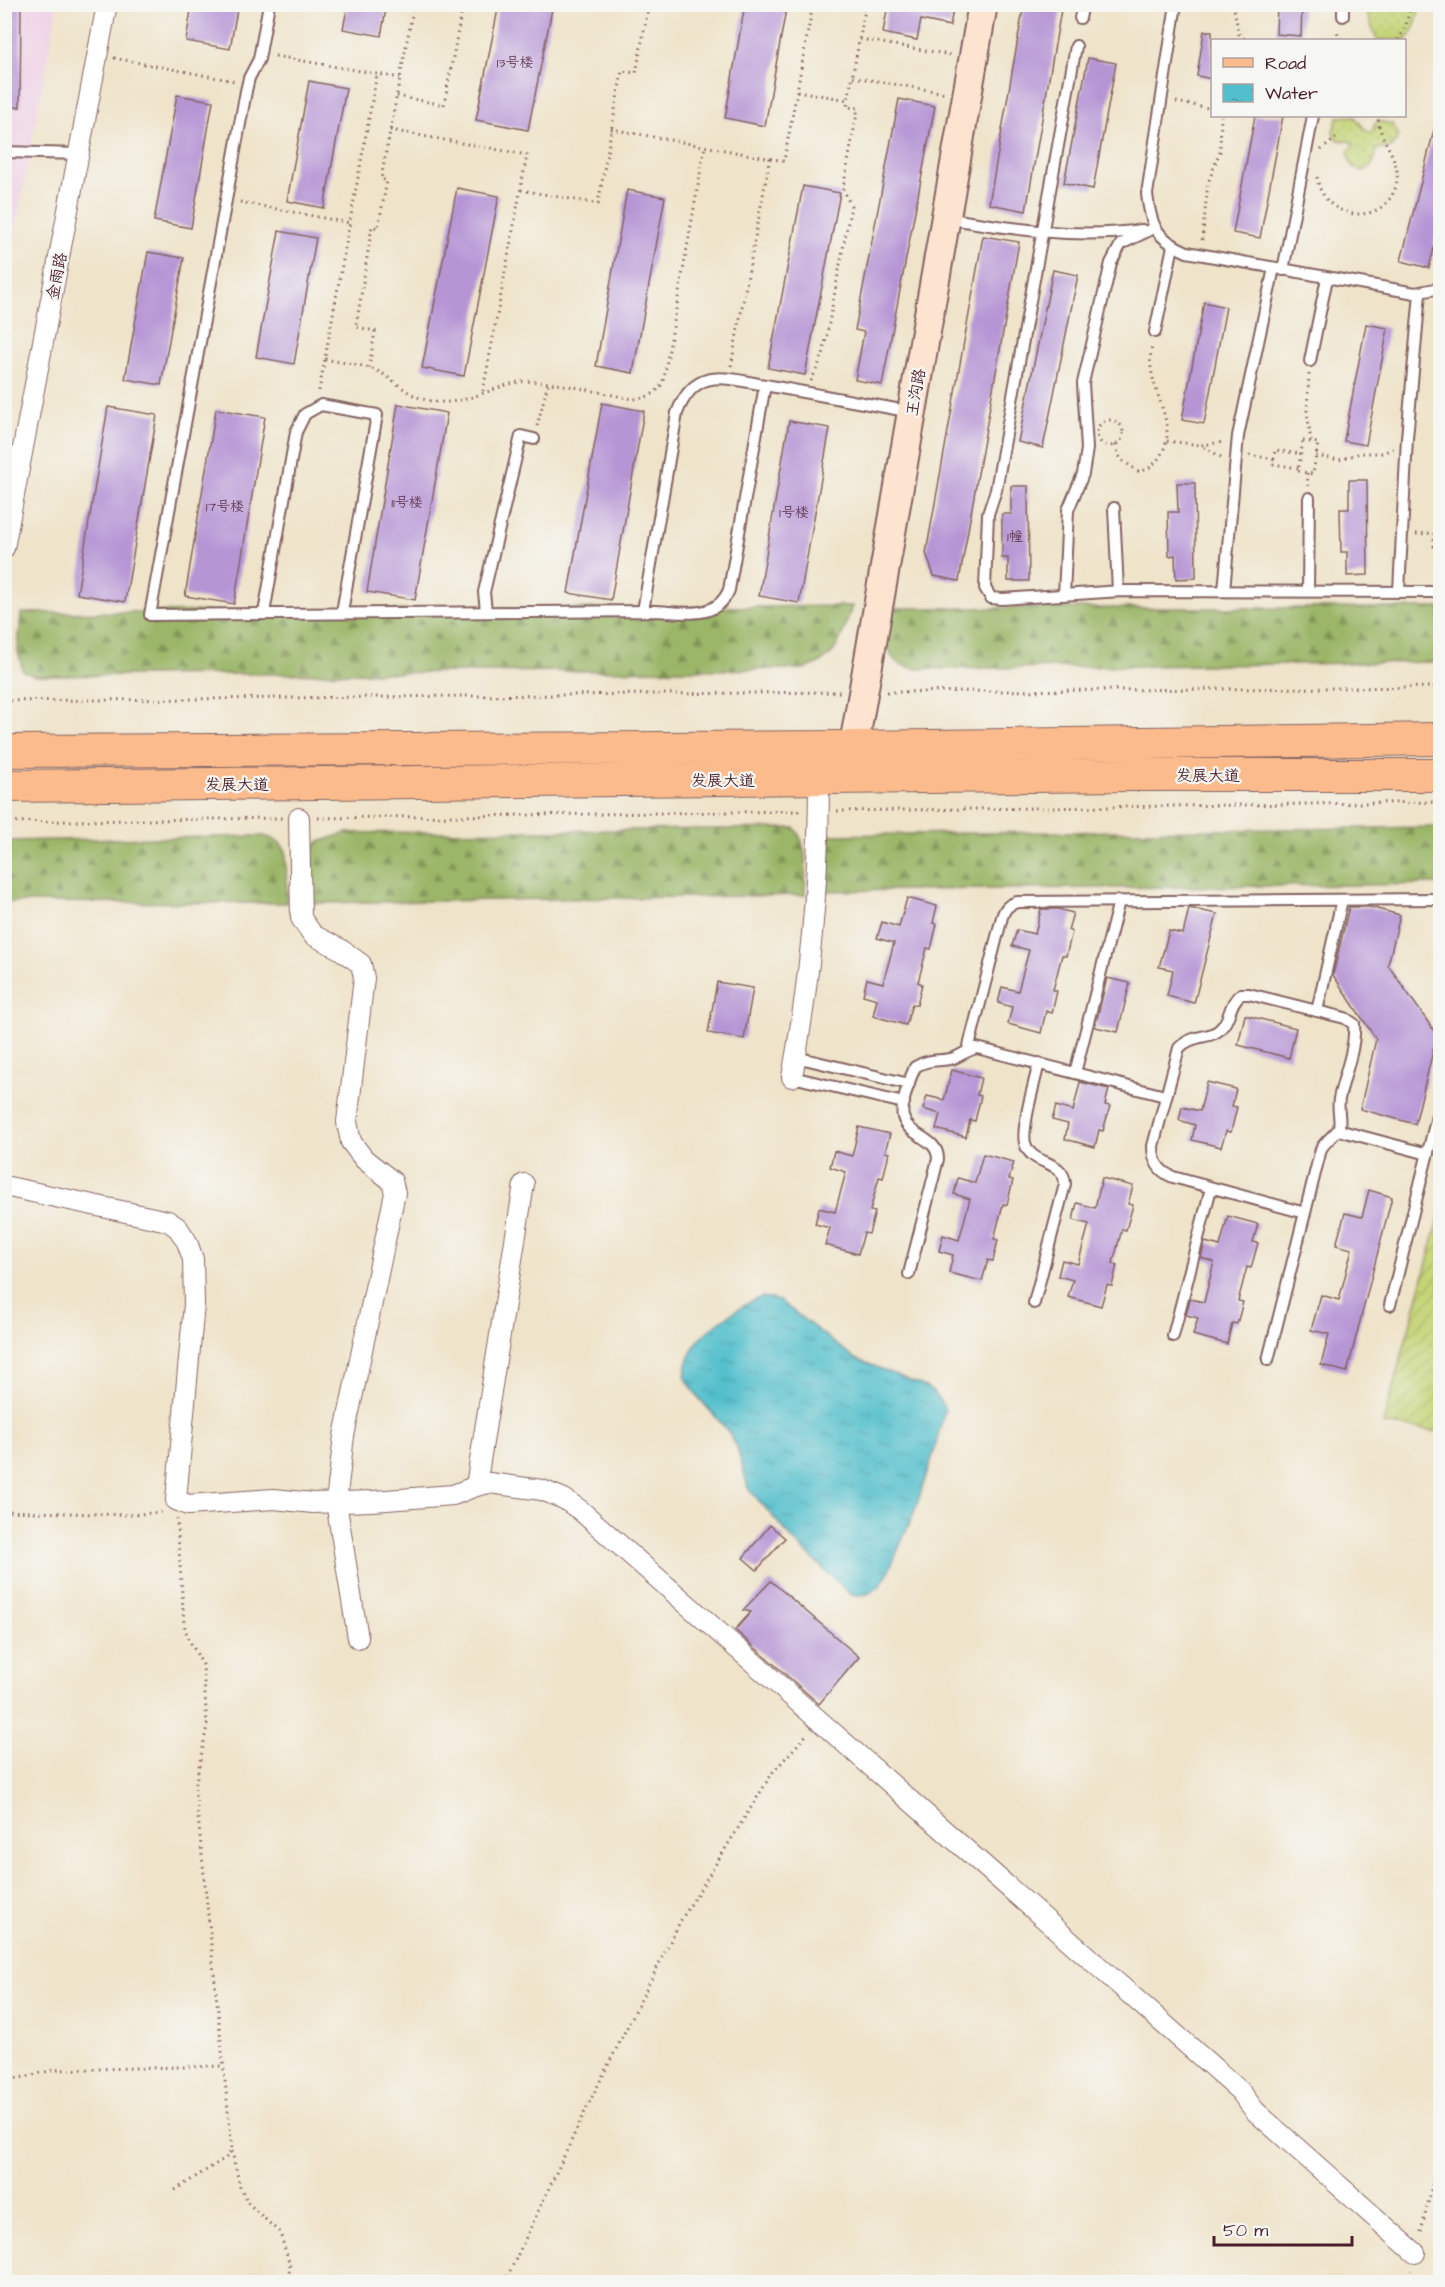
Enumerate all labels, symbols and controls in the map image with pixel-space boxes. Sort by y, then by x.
legend [1211,39,1406,117]
text: Road [1265,51,1306,76]
house number: 13号楼 [497,53,533,73]
text: Water [1265,81,1318,106]
street label: 金雨路 [42,251,72,302]
street label: 王沟路 [901,367,931,418]
house number: 11号楼 [391,493,423,513]
house number: 17号楼 [206,497,244,517]
house number: 1号楼 [779,503,809,523]
house number: 1幢 [1007,527,1023,547]
street label: 发展大道 [1176,765,1240,787]
street label: 发展大道 [691,770,755,792]
street label: 发展大道 [205,774,269,796]
scale bar [1214,2209,1352,2247]
text: 50 m [1223,2218,1268,2243]

